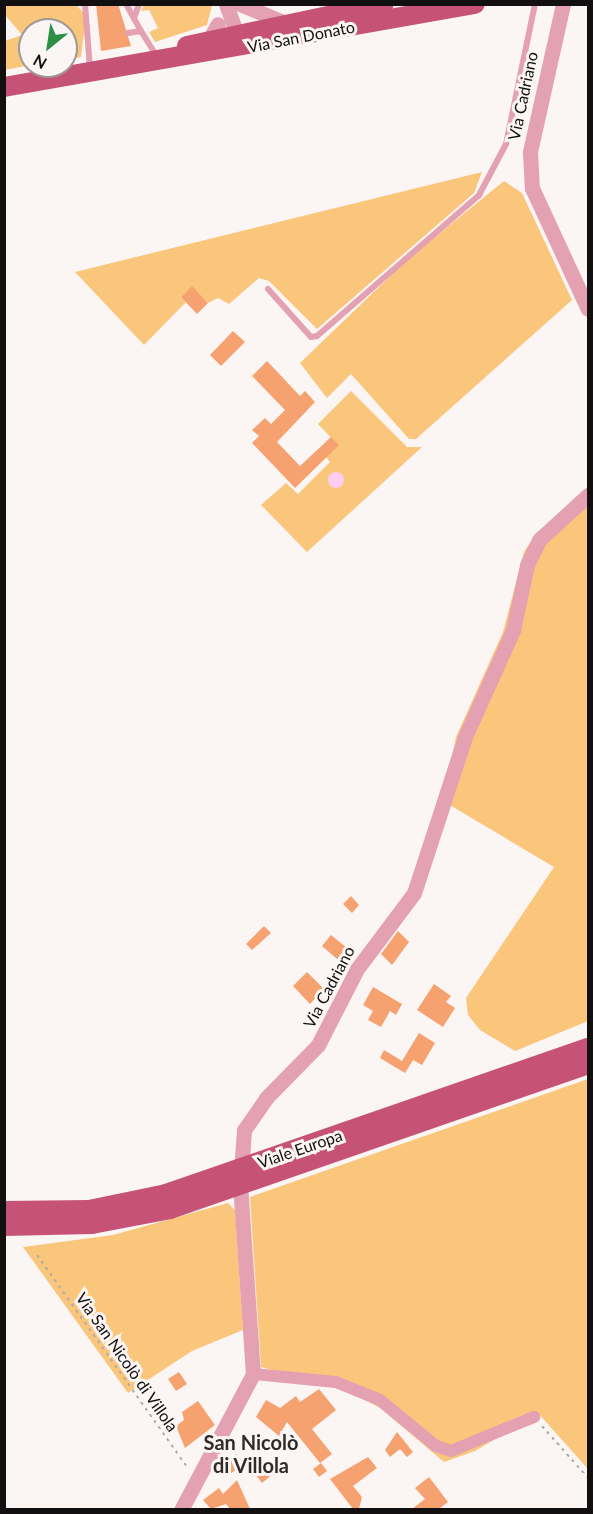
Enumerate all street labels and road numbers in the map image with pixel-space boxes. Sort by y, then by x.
street label: Via San Donato [246,17,356,57]
street label: Via Cadriano [504,50,542,142]
street label: Via Cadriano [299,943,359,1031]
street label: Viale Europa [255,1126,345,1172]
street label: Via San Nicolò di Villola [72,1289,182,1435]

